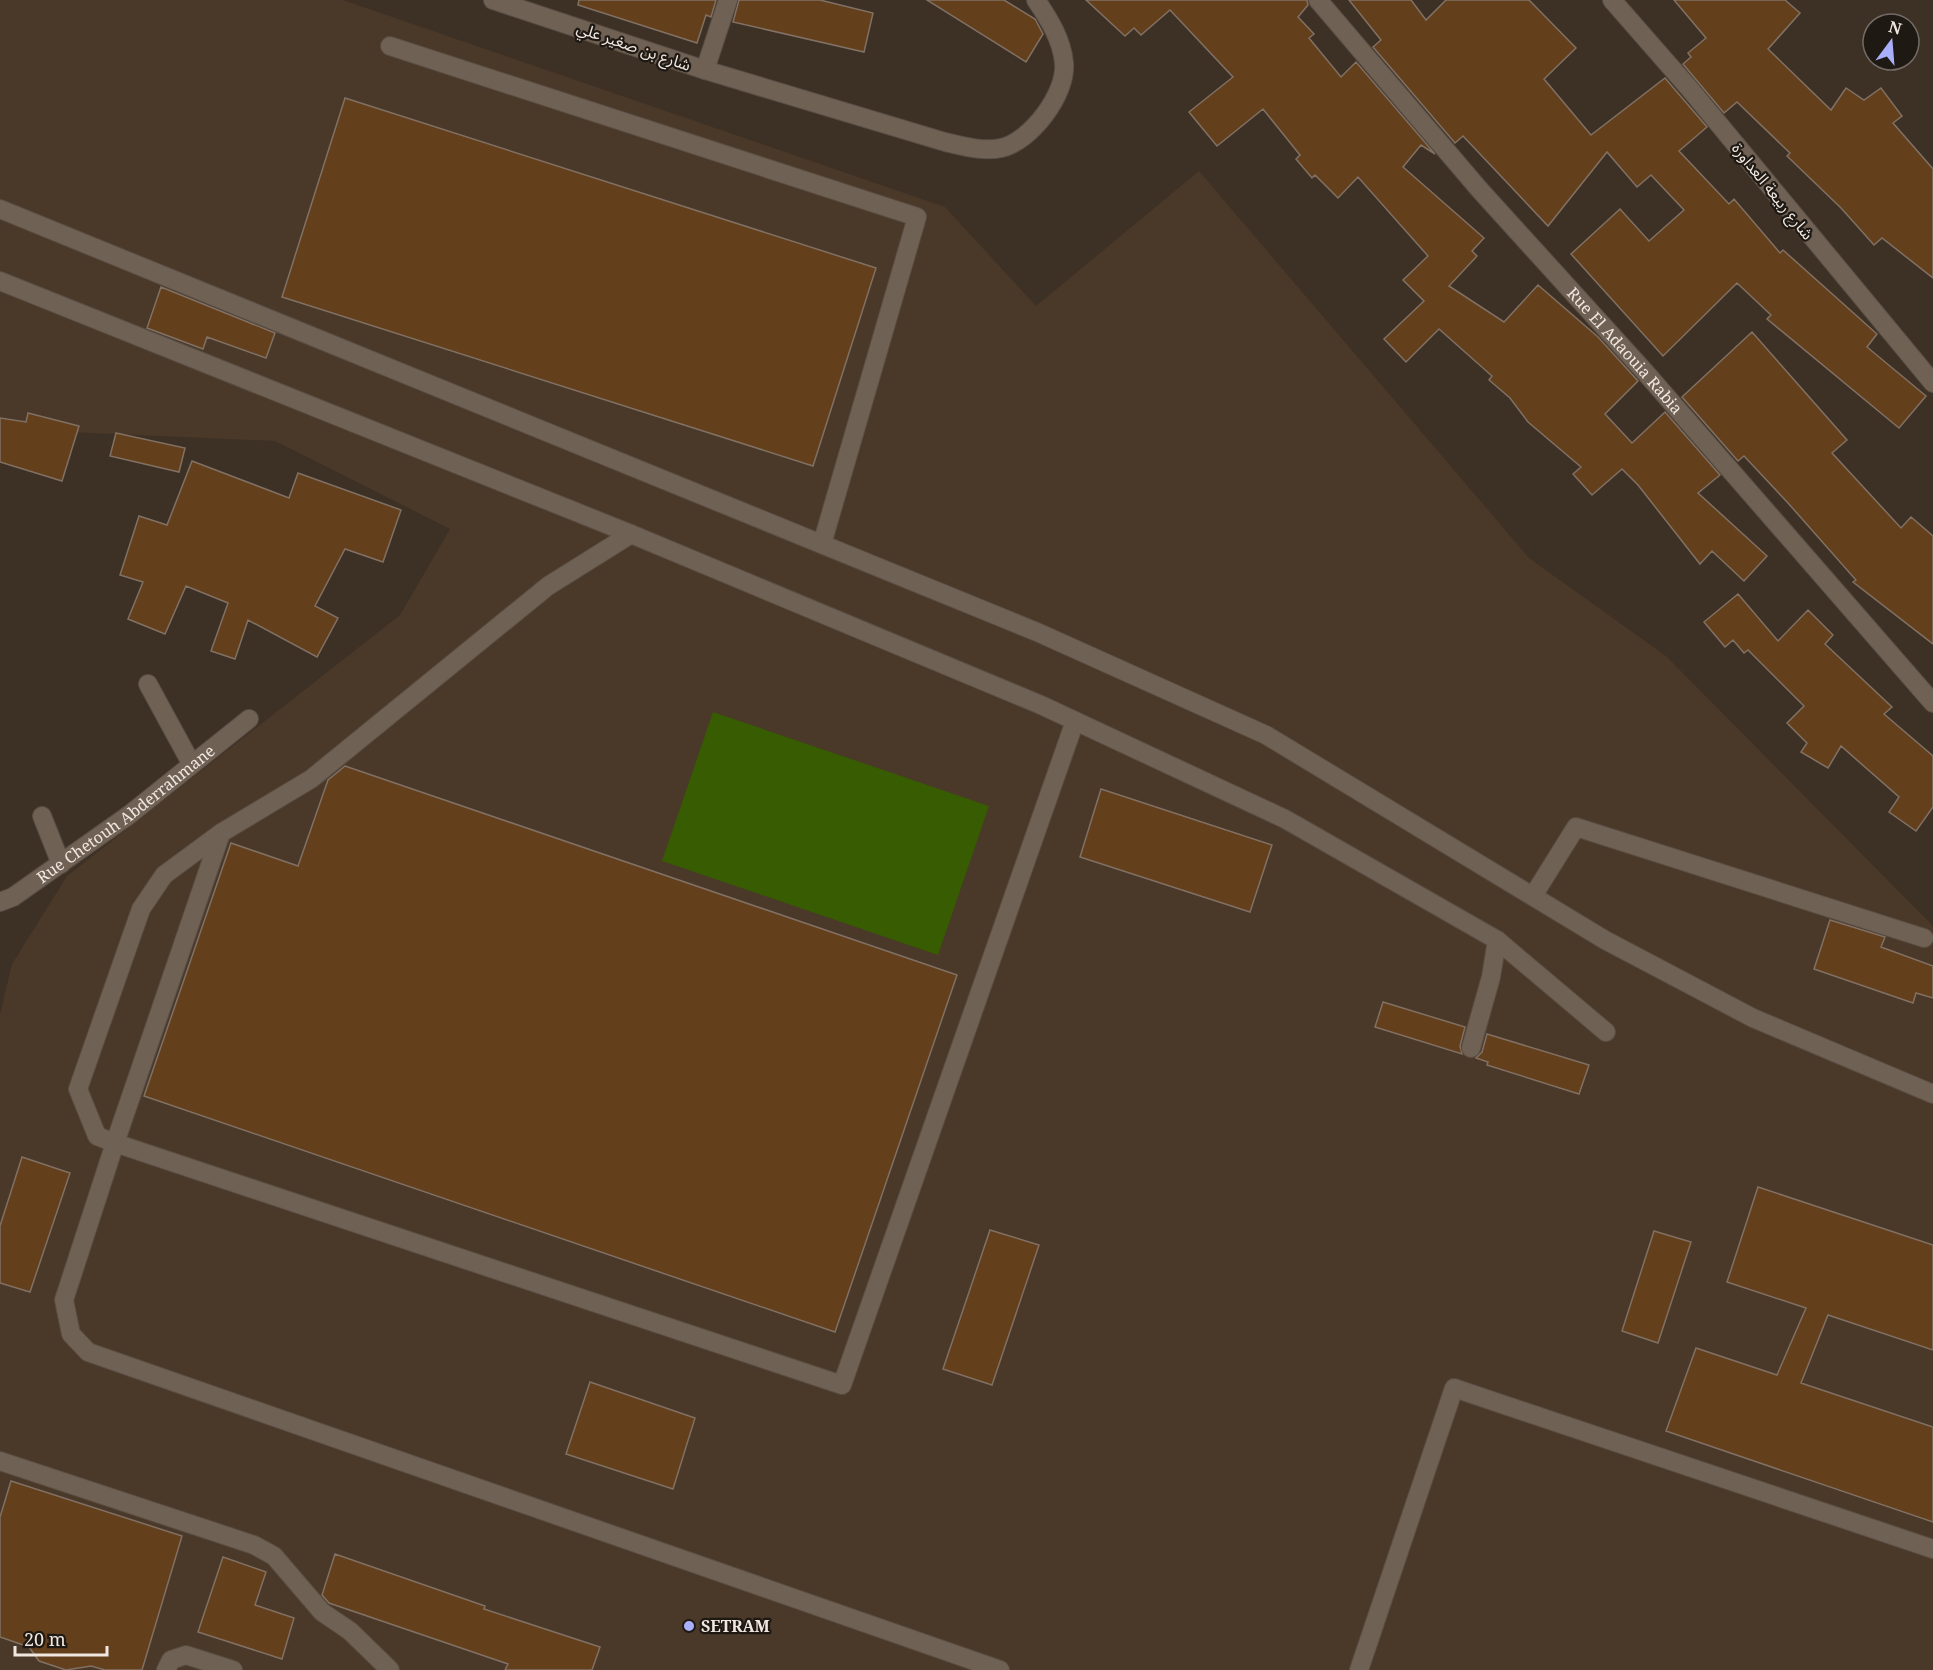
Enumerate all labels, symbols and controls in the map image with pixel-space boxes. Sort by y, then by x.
north arrow [1861,12,1921,72]
text: N [1886,15,1905,40]
street label: شارع بن صغير علي [573,16,694,78]
street label: شارع ربيعة العداورة [1726,138,1819,245]
street label: Rue El Adaouia Rabia [1562,282,1688,419]
street label: Rue Chetouh Abderrahmane [32,740,219,888]
place label: SETRAM [701,1615,770,1637]
scale bar [15,1619,106,1657]
marker: SETRAM [682,1619,696,1633]
text: 20 m [24,1627,66,1651]

